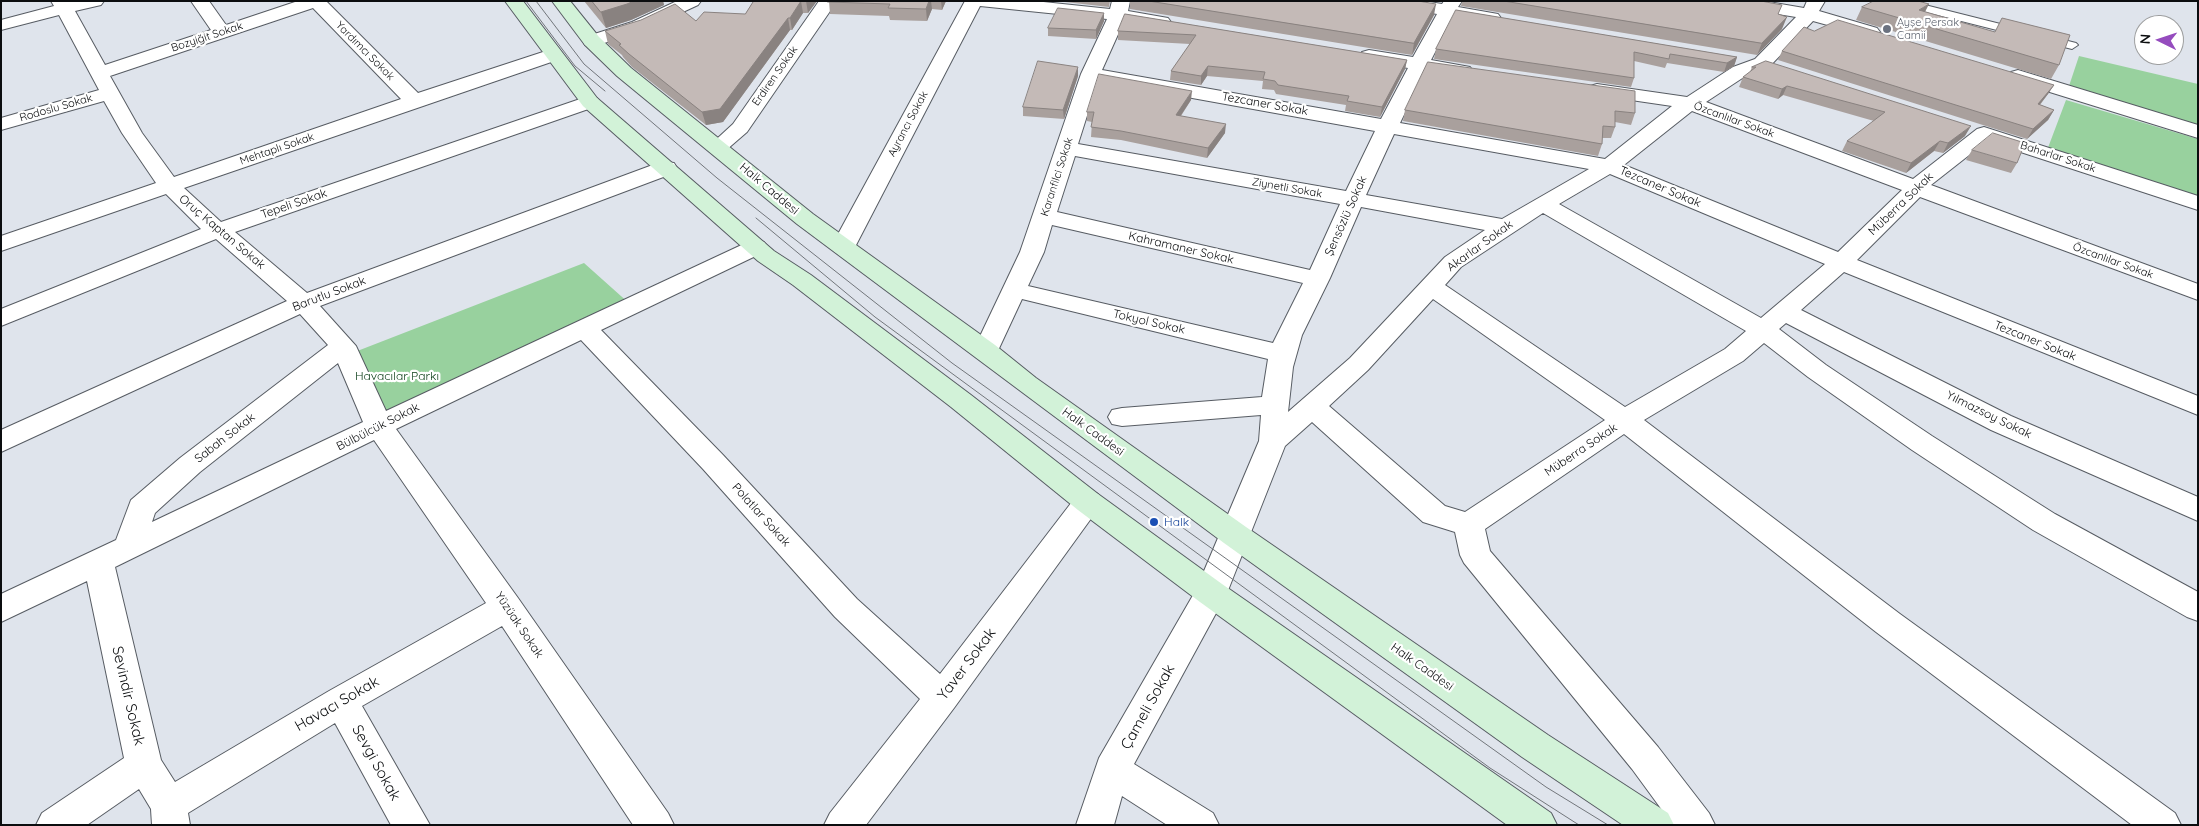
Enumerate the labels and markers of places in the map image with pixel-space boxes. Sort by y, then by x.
place label: Ayşe Persak Camii [1897,16,1959,42]
marker: Ayşe Persak Camii [1881,23,1893,35]
place label: Halk [1164,515,1189,529]
marker: Halk [1148,516,1160,528]

